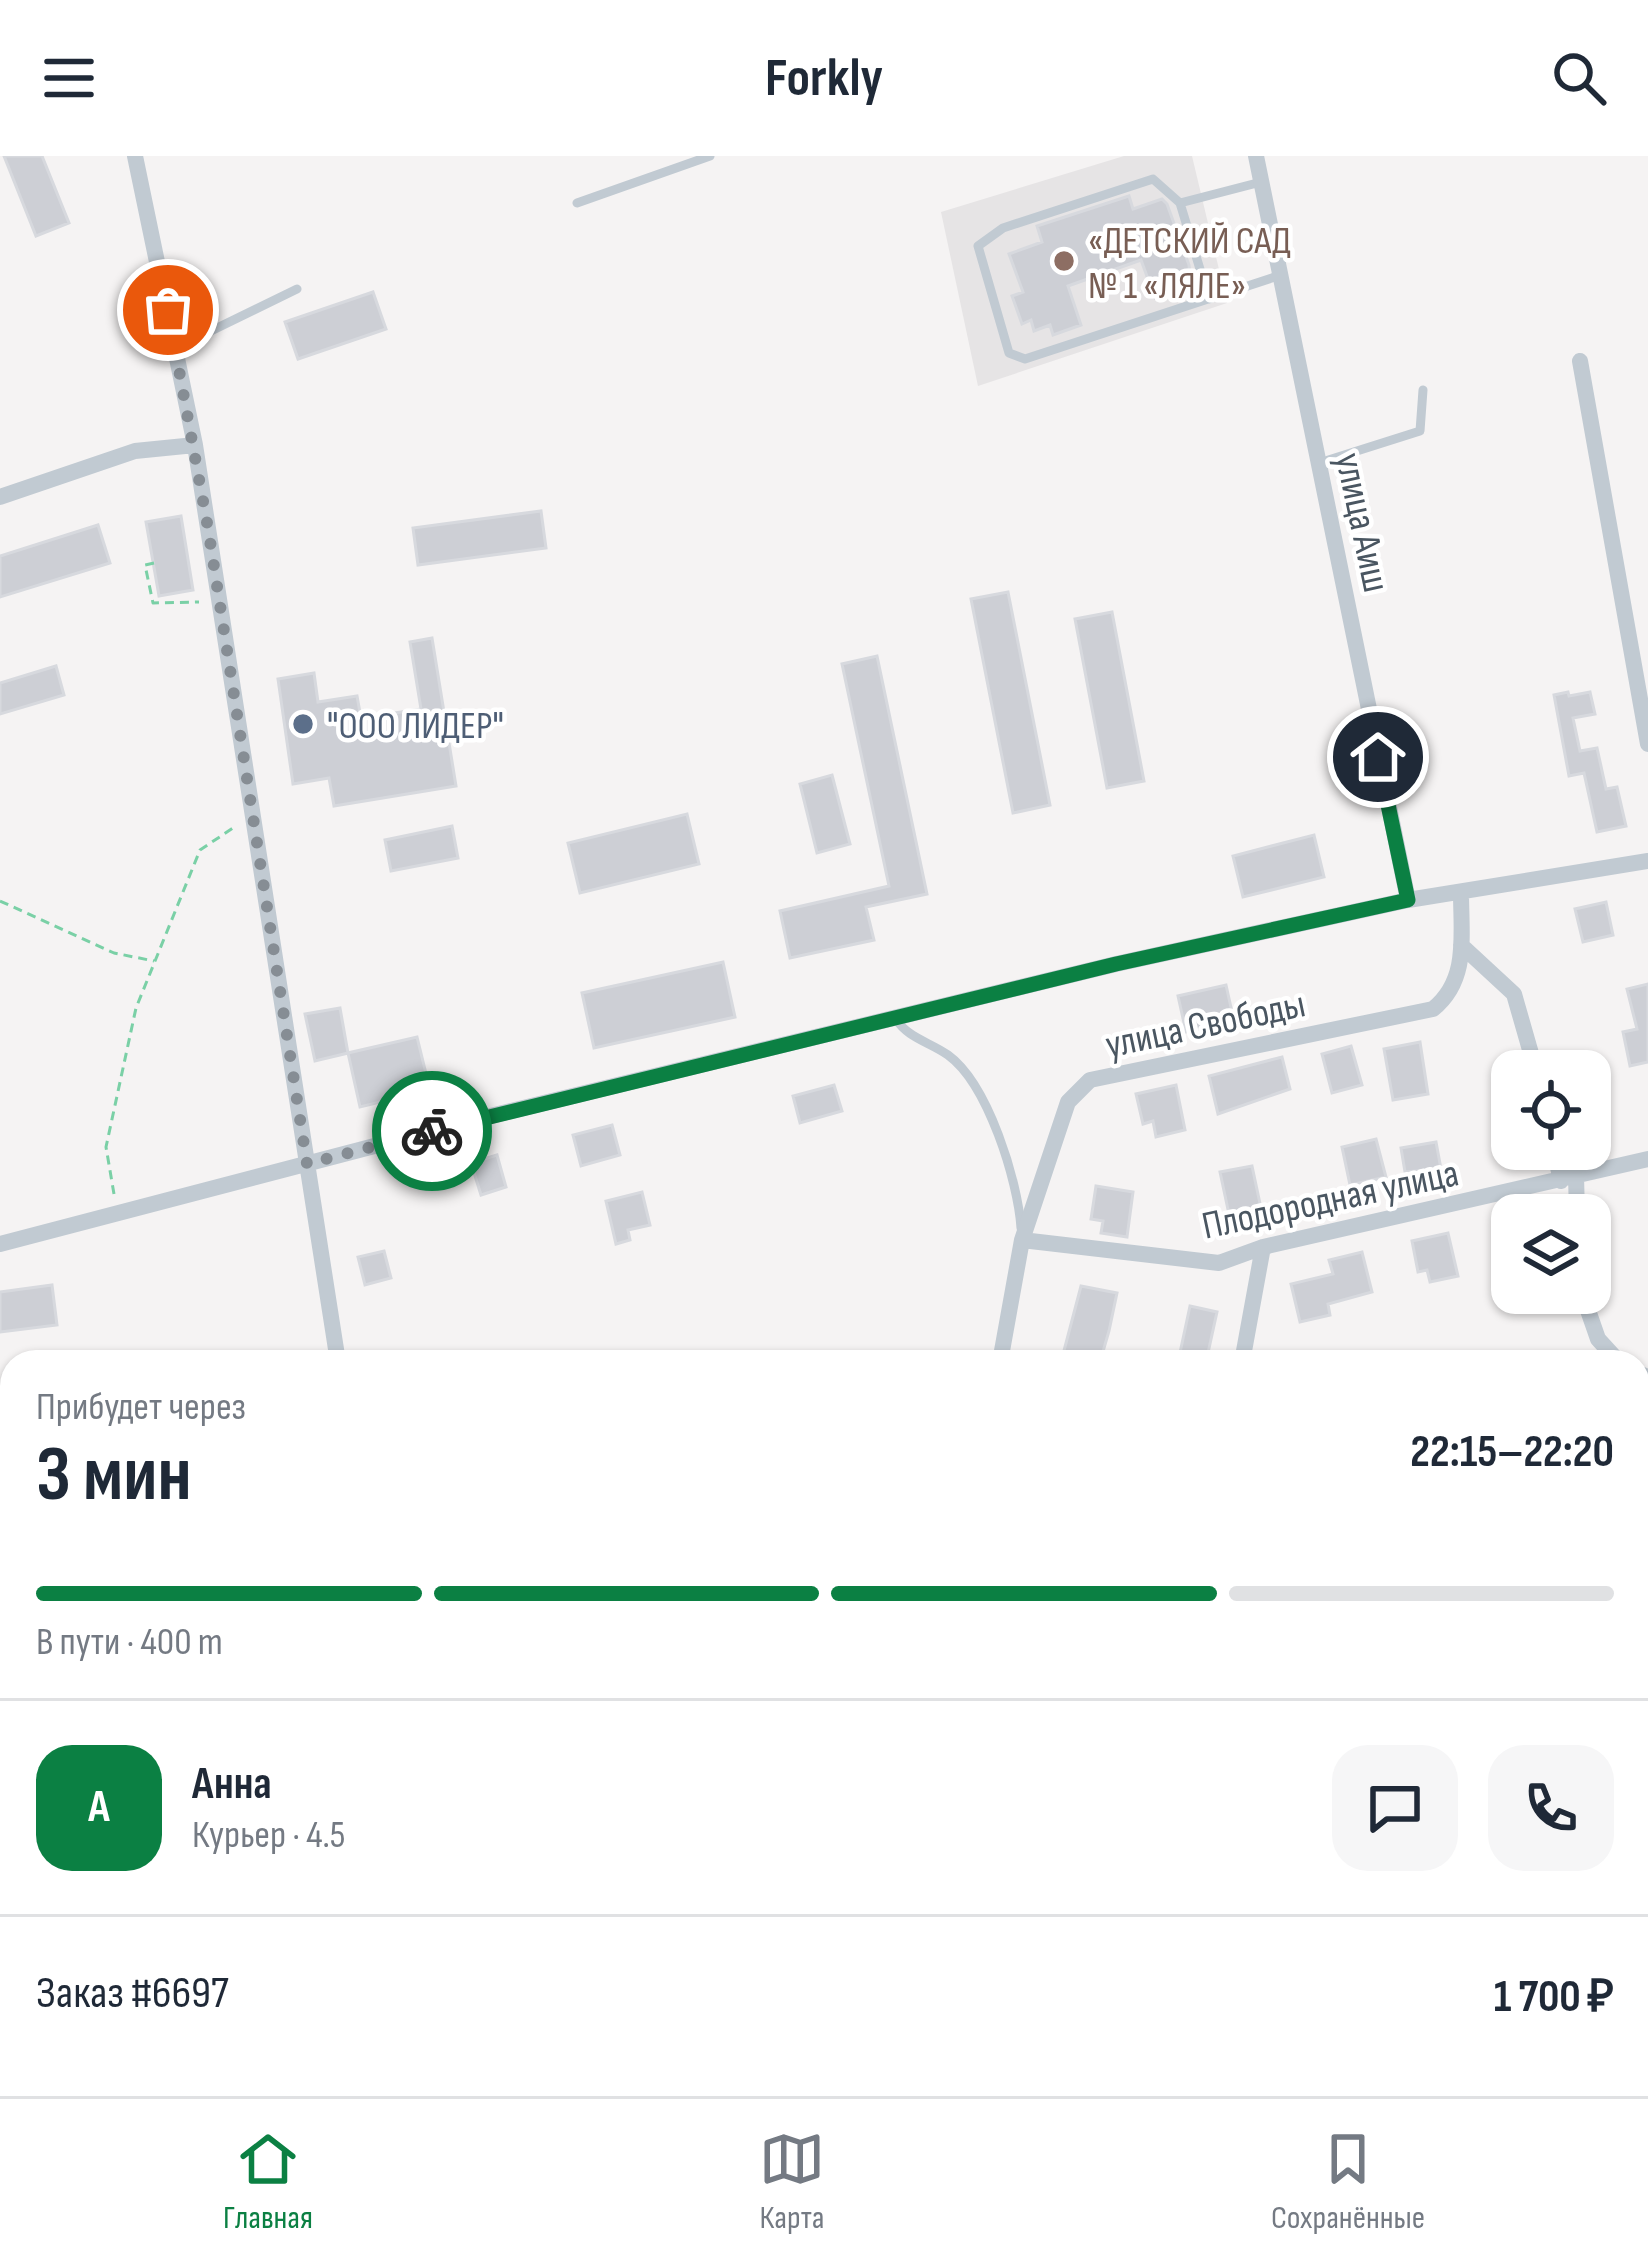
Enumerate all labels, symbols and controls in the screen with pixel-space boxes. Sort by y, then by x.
icon: menu [36,45,102,111]
icon: search [1546,45,1612,111]
text: Forkly [765,46,883,111]
place label: «ДЕТСКИЙ САД № 1 «ЛЯЛЕ» [1088,218,1291,310]
marker: «ДЕТСКИЙ САД № 1 «ЛЯЛЕ» [1051,248,1077,274]
pin [117,259,219,361]
icon: bag [135,277,201,343]
street label: улица Аиш [1324,449,1399,596]
place label: "ООО ЛИДЕР" [327,703,504,750]
pin [1327,706,1429,808]
marker: "ООО ЛИДЕР" [290,711,316,737]
icon: home [1345,724,1411,790]
street label: улица Свободы [1102,981,1309,1069]
map controls [1491,1050,1611,1314]
button: locate [1491,1050,1611,1170]
courier [372,1071,492,1191]
icon: bike [399,1098,465,1164]
street label: Плодородная улица [1198,1150,1463,1251]
button: layers [1491,1194,1611,1314]
text: Прибудет через [36,1384,246,1431]
text: 22:15–22:20 [1410,1425,1614,1480]
text: 3 мин [36,1429,192,1522]
text: В пути · 400 m [36,1619,223,1666]
button: chat [1332,1745,1458,1871]
button: phone [1488,1745,1614,1871]
text: Анна [192,1757,272,1812]
text: А [88,1780,110,1835]
text: Курьер · 4.5 [192,1812,345,1859]
text: Заказ #6697 [36,1966,229,2021]
text: 1 700 ₽ [1494,1970,1614,2025]
tab: Главная [223,2126,313,2238]
tab: Карта [759,2126,825,2238]
tab: Сохранённые [1271,2126,1425,2238]

